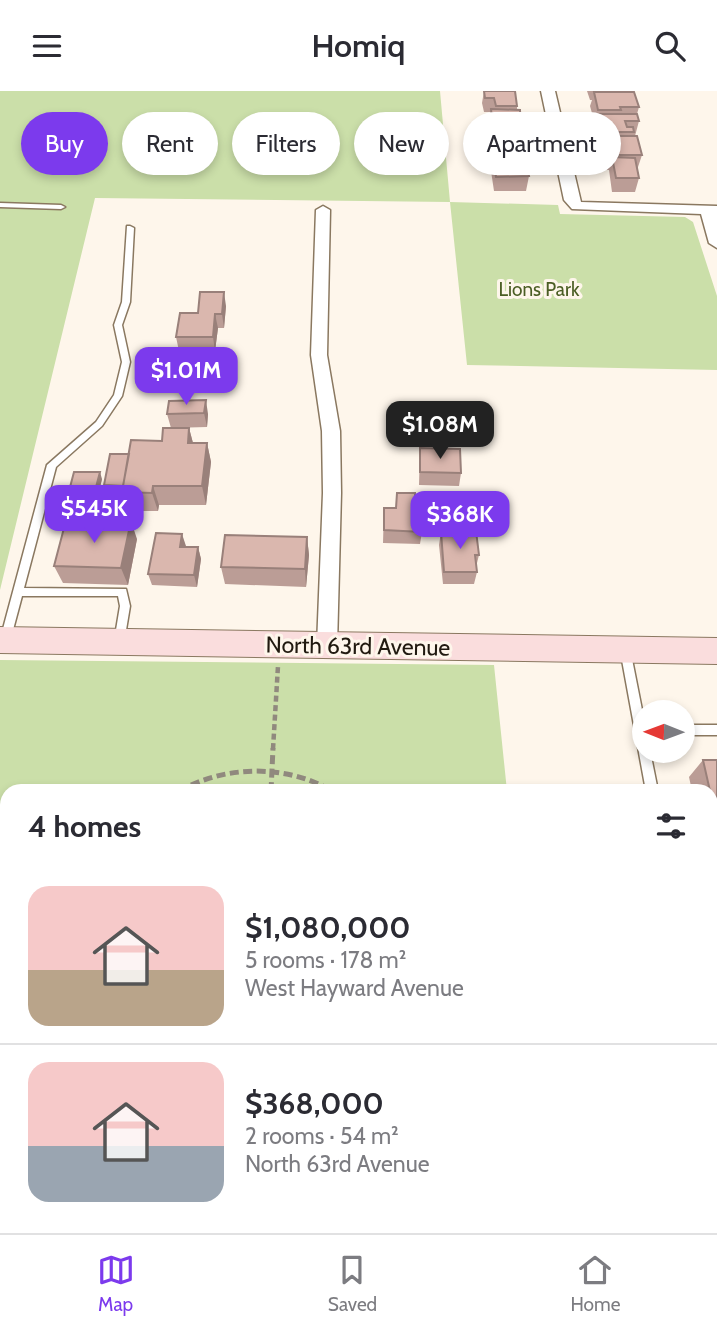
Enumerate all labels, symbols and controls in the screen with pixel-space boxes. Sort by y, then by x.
text: Homiq [311,26,406,65]
icon: menu [28,27,66,65]
icon: search [651,27,689,65]
chip: Buy [21,112,108,175]
chip: Rent [122,112,218,175]
chip: Filters [232,112,340,175]
chip: New [354,112,449,175]
chip: Apartment [463,112,621,175]
park label: Lions Park [499,278,580,301]
pin: $1.01M [129,347,243,407]
text: $1.01M [151,356,221,384]
pin: $1.08M [383,401,497,461]
text: $1.08M [402,410,478,438]
pin: $545K [45,485,143,545]
pin: $368K [411,491,509,551]
text: $545K [61,494,127,522]
text: $368K [427,500,493,528]
street label: North 63rd Avenue [266,630,451,662]
north arrow [632,700,695,763]
map controls [632,700,695,763]
icon: filters [652,807,690,845]
text: 4 homes [28,808,141,845]
text: $1,080,000 [245,909,411,946]
icon: home [84,914,168,998]
text: 5 rooms · 178 m² [245,946,406,974]
text: West Hayward Avenue [245,974,464,1002]
text: $368,000 [245,1085,384,1122]
icon: home [84,1090,168,1174]
text: 2 rooms · 54 m² [245,1122,399,1150]
text: North 63rd Avenue [245,1150,430,1178]
tab: Map [97,1251,135,1316]
tab: Saved [328,1251,377,1316]
tab: Home [570,1251,620,1316]

